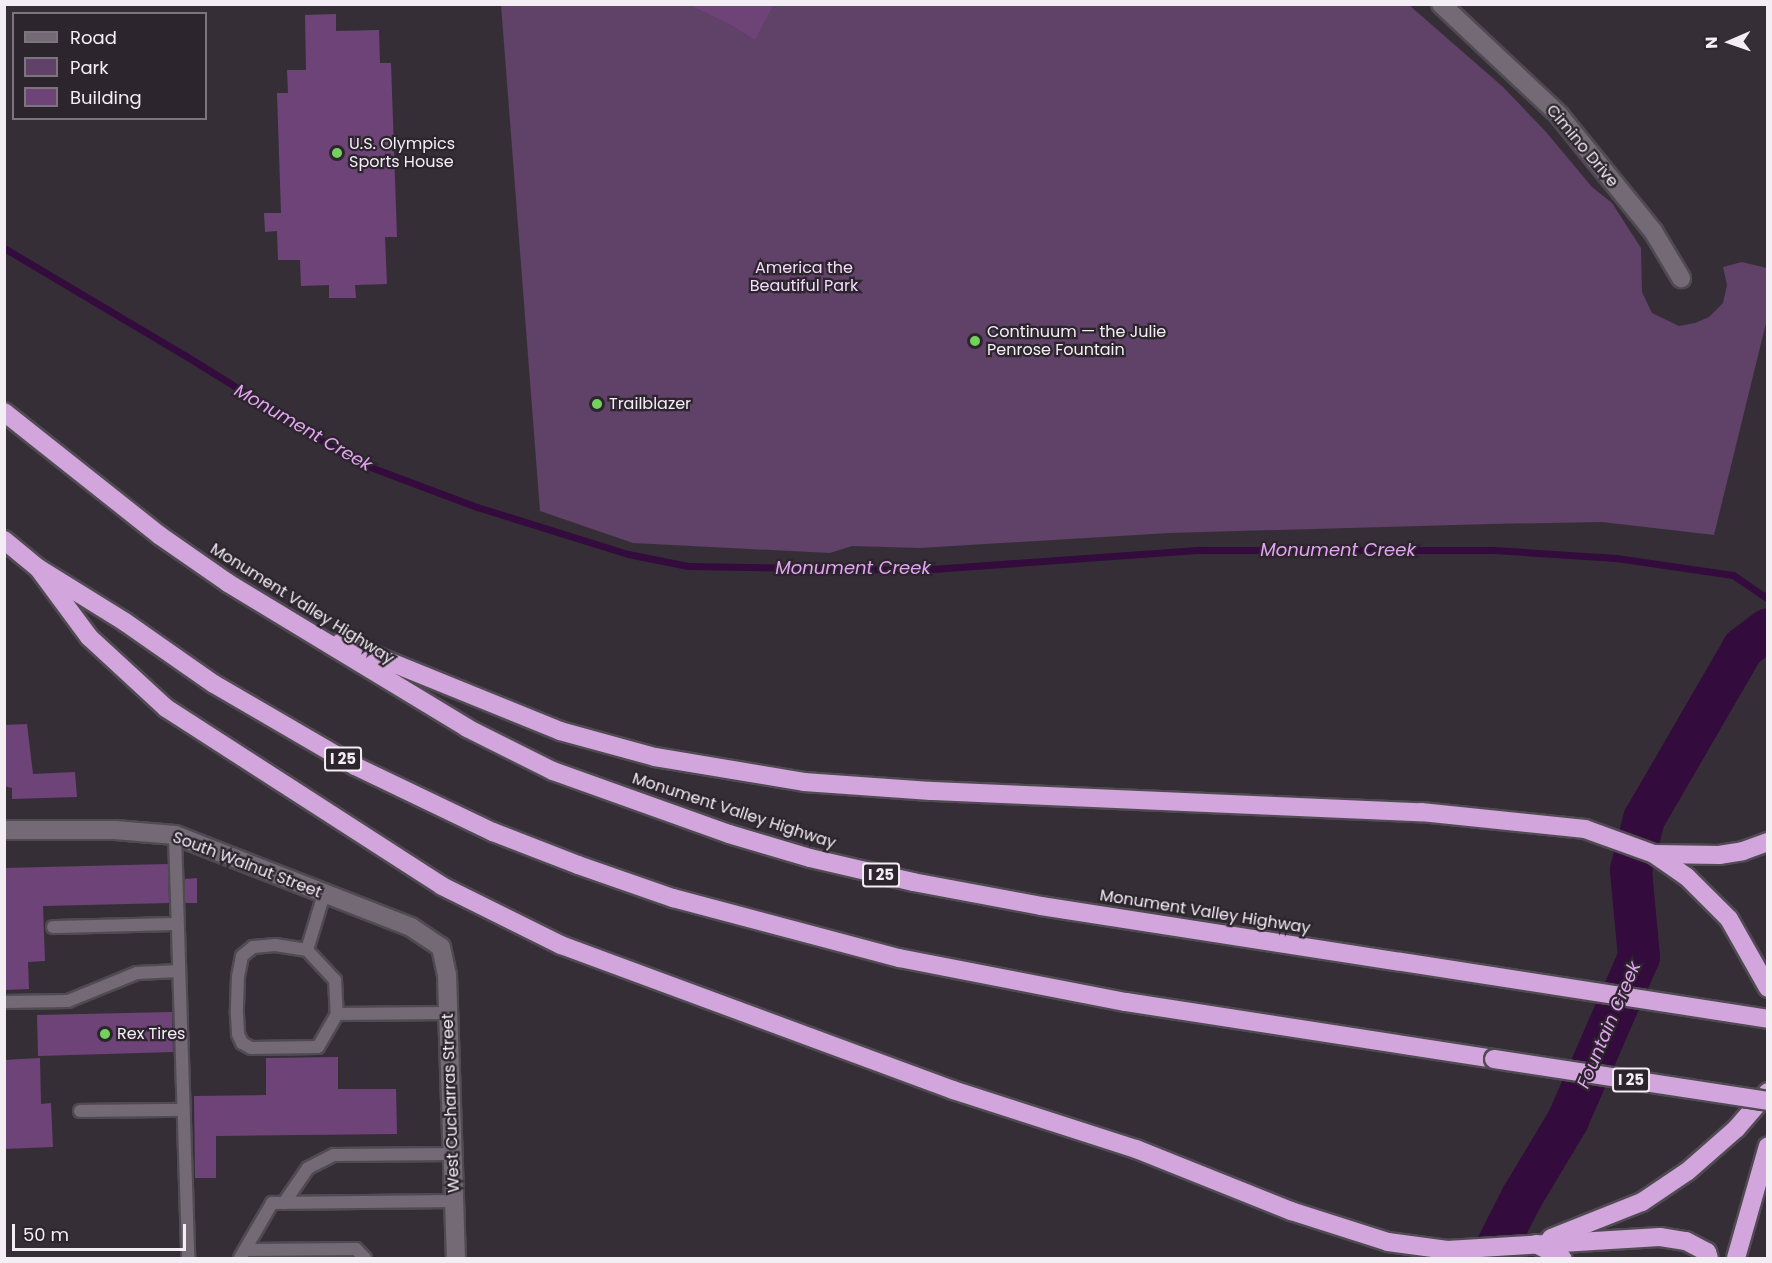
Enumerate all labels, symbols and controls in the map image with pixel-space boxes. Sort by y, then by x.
legend [12,12,207,120]
north arrow [1700,12,1760,72]
text: Road [70,25,117,50]
text: N [1700,36,1723,49]
text: Park [70,55,109,80]
text: Building [70,85,142,110]
street label: Cimino Drive [1542,101,1622,191]
place label: U.S. Olympics Sports House [349,134,455,172]
marker: U.S. Olympics Sports House [330,146,344,160]
park label: America the Beautiful Park [750,258,858,296]
place label: Continuum — the Julie Penrose Fountain [987,322,1166,360]
marker: Continuum — the Julie Penrose Fountain [968,334,982,348]
water label: Monument Creek [230,380,376,476]
place label: Trailblazer [609,394,691,414]
marker: Trailblazer [590,397,604,411]
street label: Monument Valley Highway [207,539,397,669]
water label: Monument Creek [1260,539,1416,561]
water label: Monument Creek [775,557,931,579]
road number: I 25 [324,747,362,771]
street label: Monument Valley Highway [630,769,838,853]
street label: South Walnut Street [170,828,324,902]
road number: I 25 [862,863,900,887]
street label: Monument Valley Highway [1098,886,1312,938]
water label: Fountain Creek [1573,958,1645,1092]
street label: West Cucharras Street [438,1013,464,1193]
place label: Rex Tires [117,1024,185,1044]
marker: Rex Tires [98,1027,112,1041]
road number: I 25 [1612,1068,1650,1092]
scale bar [15,1212,189,1250]
text: 50 m [23,1222,69,1247]

